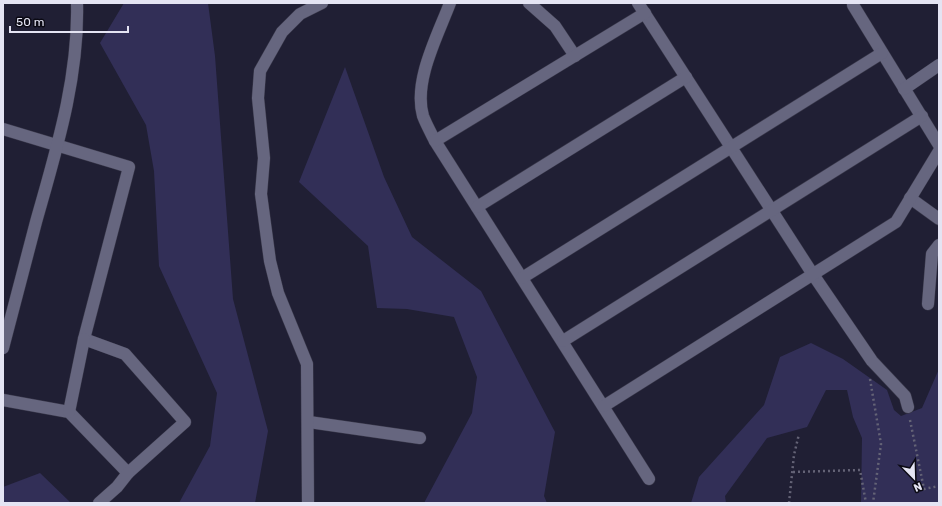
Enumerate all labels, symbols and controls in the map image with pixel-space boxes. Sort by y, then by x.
scale bar [10,8,128,34]
text: 50 m [16,15,44,29]
north arrow [894,458,934,498]
text: N [911,479,924,494]

